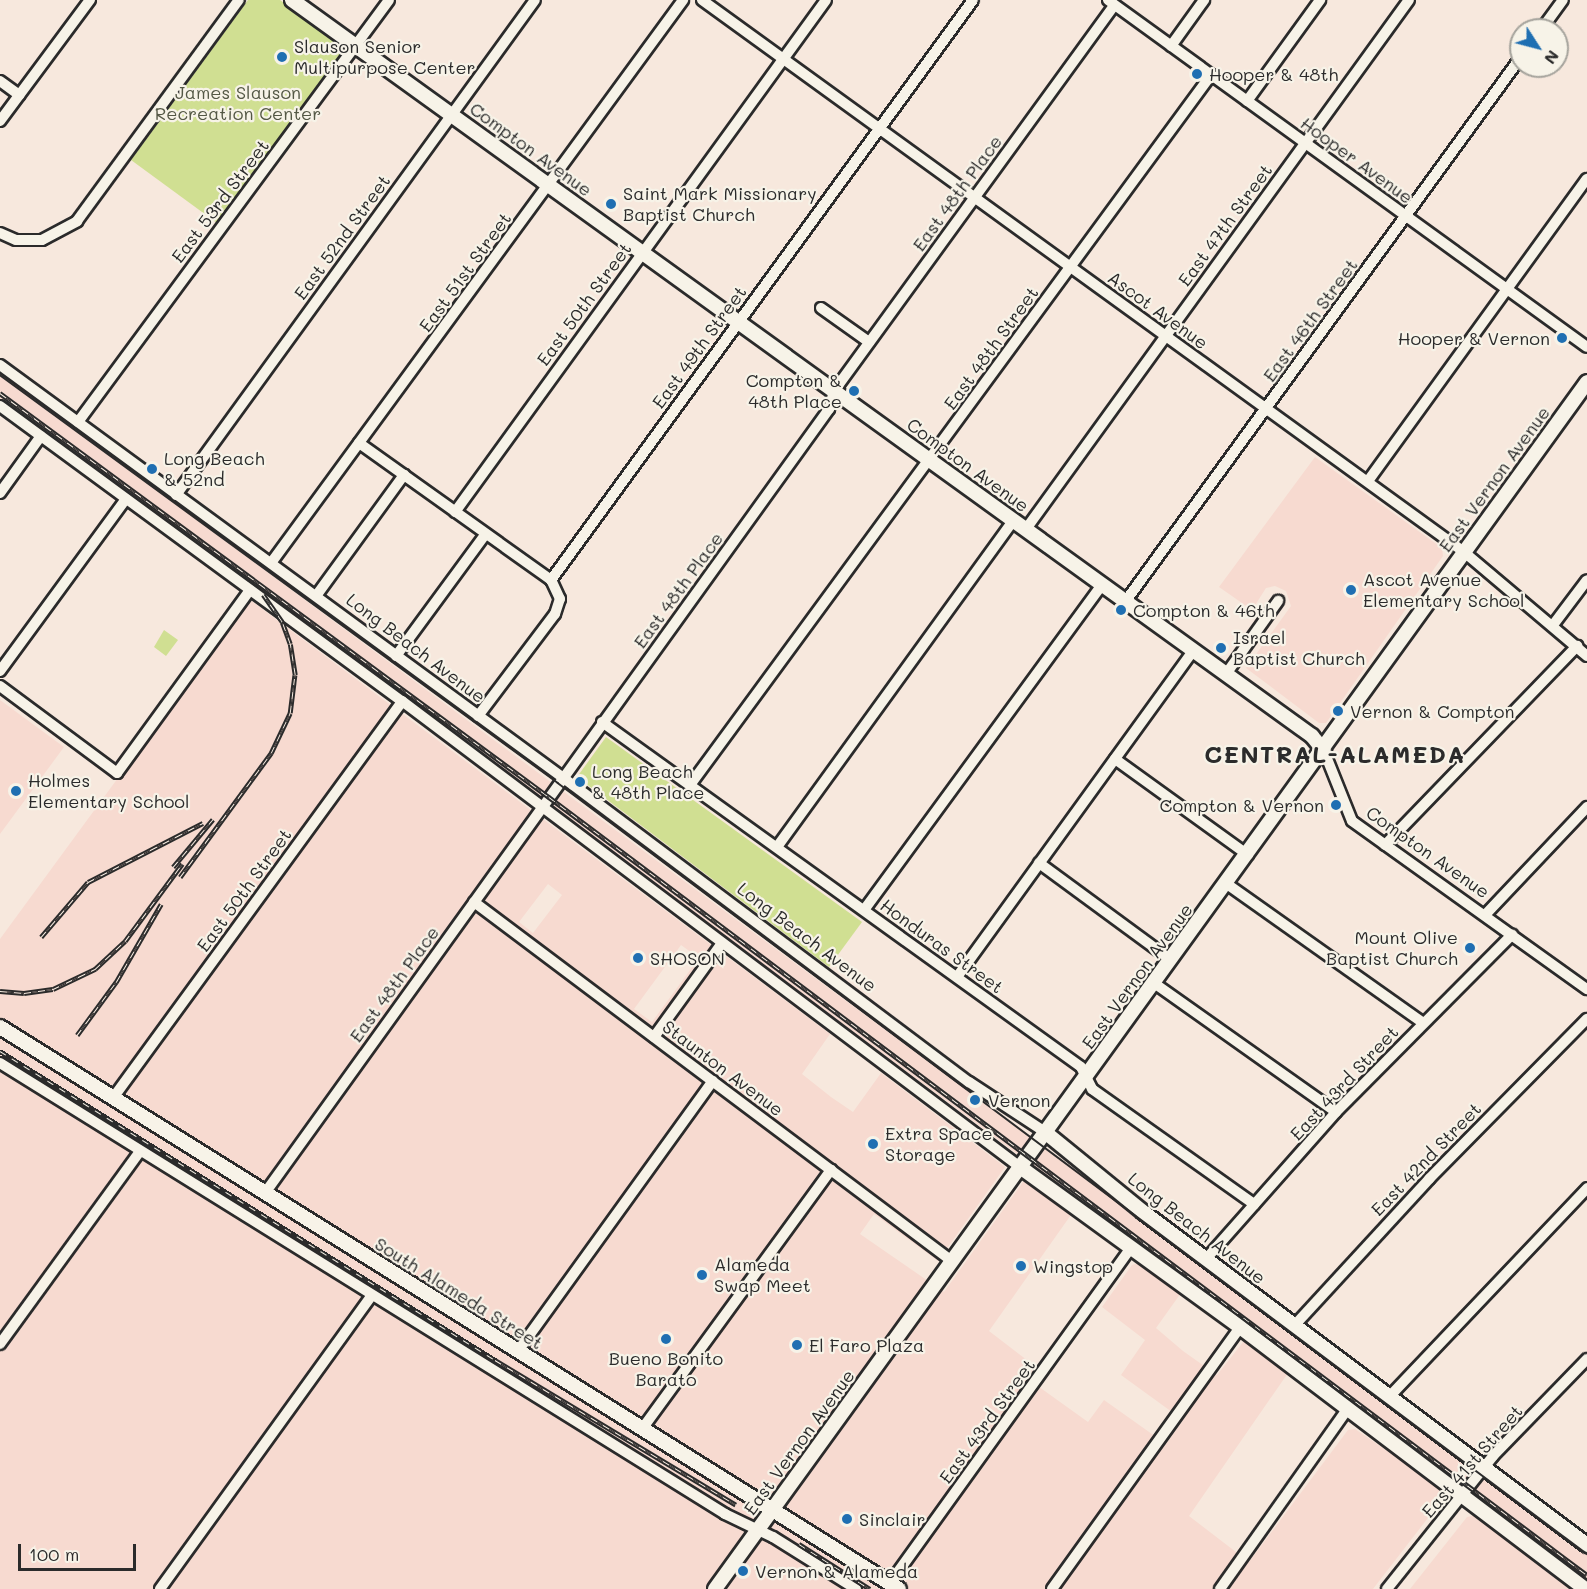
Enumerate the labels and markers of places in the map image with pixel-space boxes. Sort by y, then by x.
place label: Slauson Senior Multipurpose Center [294,36,476,78]
marker: Slauson Senior Multipurpose Center [275,50,289,64]
place label: Hooper & 48th [1209,63,1339,85]
marker: Hooper & 48th [1190,67,1204,81]
place label: Saint Mark Missionary Baptist Church [623,183,817,226]
marker: Saint Mark Missionary Baptist Church [604,197,618,211]
place label: Hooper & Vernon [1398,327,1550,349]
marker: Hooper & Vernon [1555,331,1569,345]
place label: Compton & 48th Place [746,370,842,412]
marker: Compton & 48th Place [847,384,861,398]
place label: Long Beach & 52nd [164,448,265,490]
marker: Long Beach & 52nd [145,462,159,476]
place label: Ascot Avenue Elementary School [1363,569,1524,612]
marker: Ascot Avenue Elementary School [1344,583,1358,597]
place label: Compton & 46th [1133,599,1275,621]
marker: Compton & 46th [1114,603,1128,617]
place label: Israel Baptist Church [1233,627,1365,670]
marker: Israel Baptist Church [1214,641,1228,655]
place label: Vernon & Compton [1350,700,1514,722]
marker: Vernon & Compton [1331,704,1345,718]
place label: Long Beach & 48th Place [592,761,704,804]
place label: Holmes Elementary School [28,770,189,812]
marker: Long Beach & 48th Place [573,775,587,789]
marker: Holmes Elementary School [9,784,23,798]
place label: Compton & Vernon [1160,794,1324,816]
marker: Compton & Vernon [1329,798,1343,812]
place label: Mount Olive Baptist Church [1326,927,1458,970]
marker: Mount Olive Baptist Church [1463,941,1477,955]
place label: SHOSON [650,947,725,969]
marker: SHOSON [631,951,645,965]
place label: Vernon [988,1089,1050,1111]
marker: Vernon [966,1091,984,1109]
place label: Extra Space Storage [885,1123,993,1166]
marker: Extra Space Storage [866,1137,880,1151]
place label: Alameda Swap Meet [714,1254,811,1296]
place label: Wingstop [1033,1255,1113,1277]
marker: Wingstop [1014,1259,1028,1273]
marker: Alameda Swap Meet [695,1268,709,1282]
marker: Bueno Bonito Barato [659,1332,673,1346]
place label: El Faro Plaza [809,1334,924,1356]
marker: El Faro Plaza [790,1338,804,1352]
place label: Bueno Bonito Barato [609,1348,723,1390]
place label: Sinclair [859,1508,925,1530]
marker: Sinclair [840,1512,854,1526]
place label: Vernon & Alameda [755,1560,918,1582]
marker: Vernon & Alameda [736,1564,750,1578]

